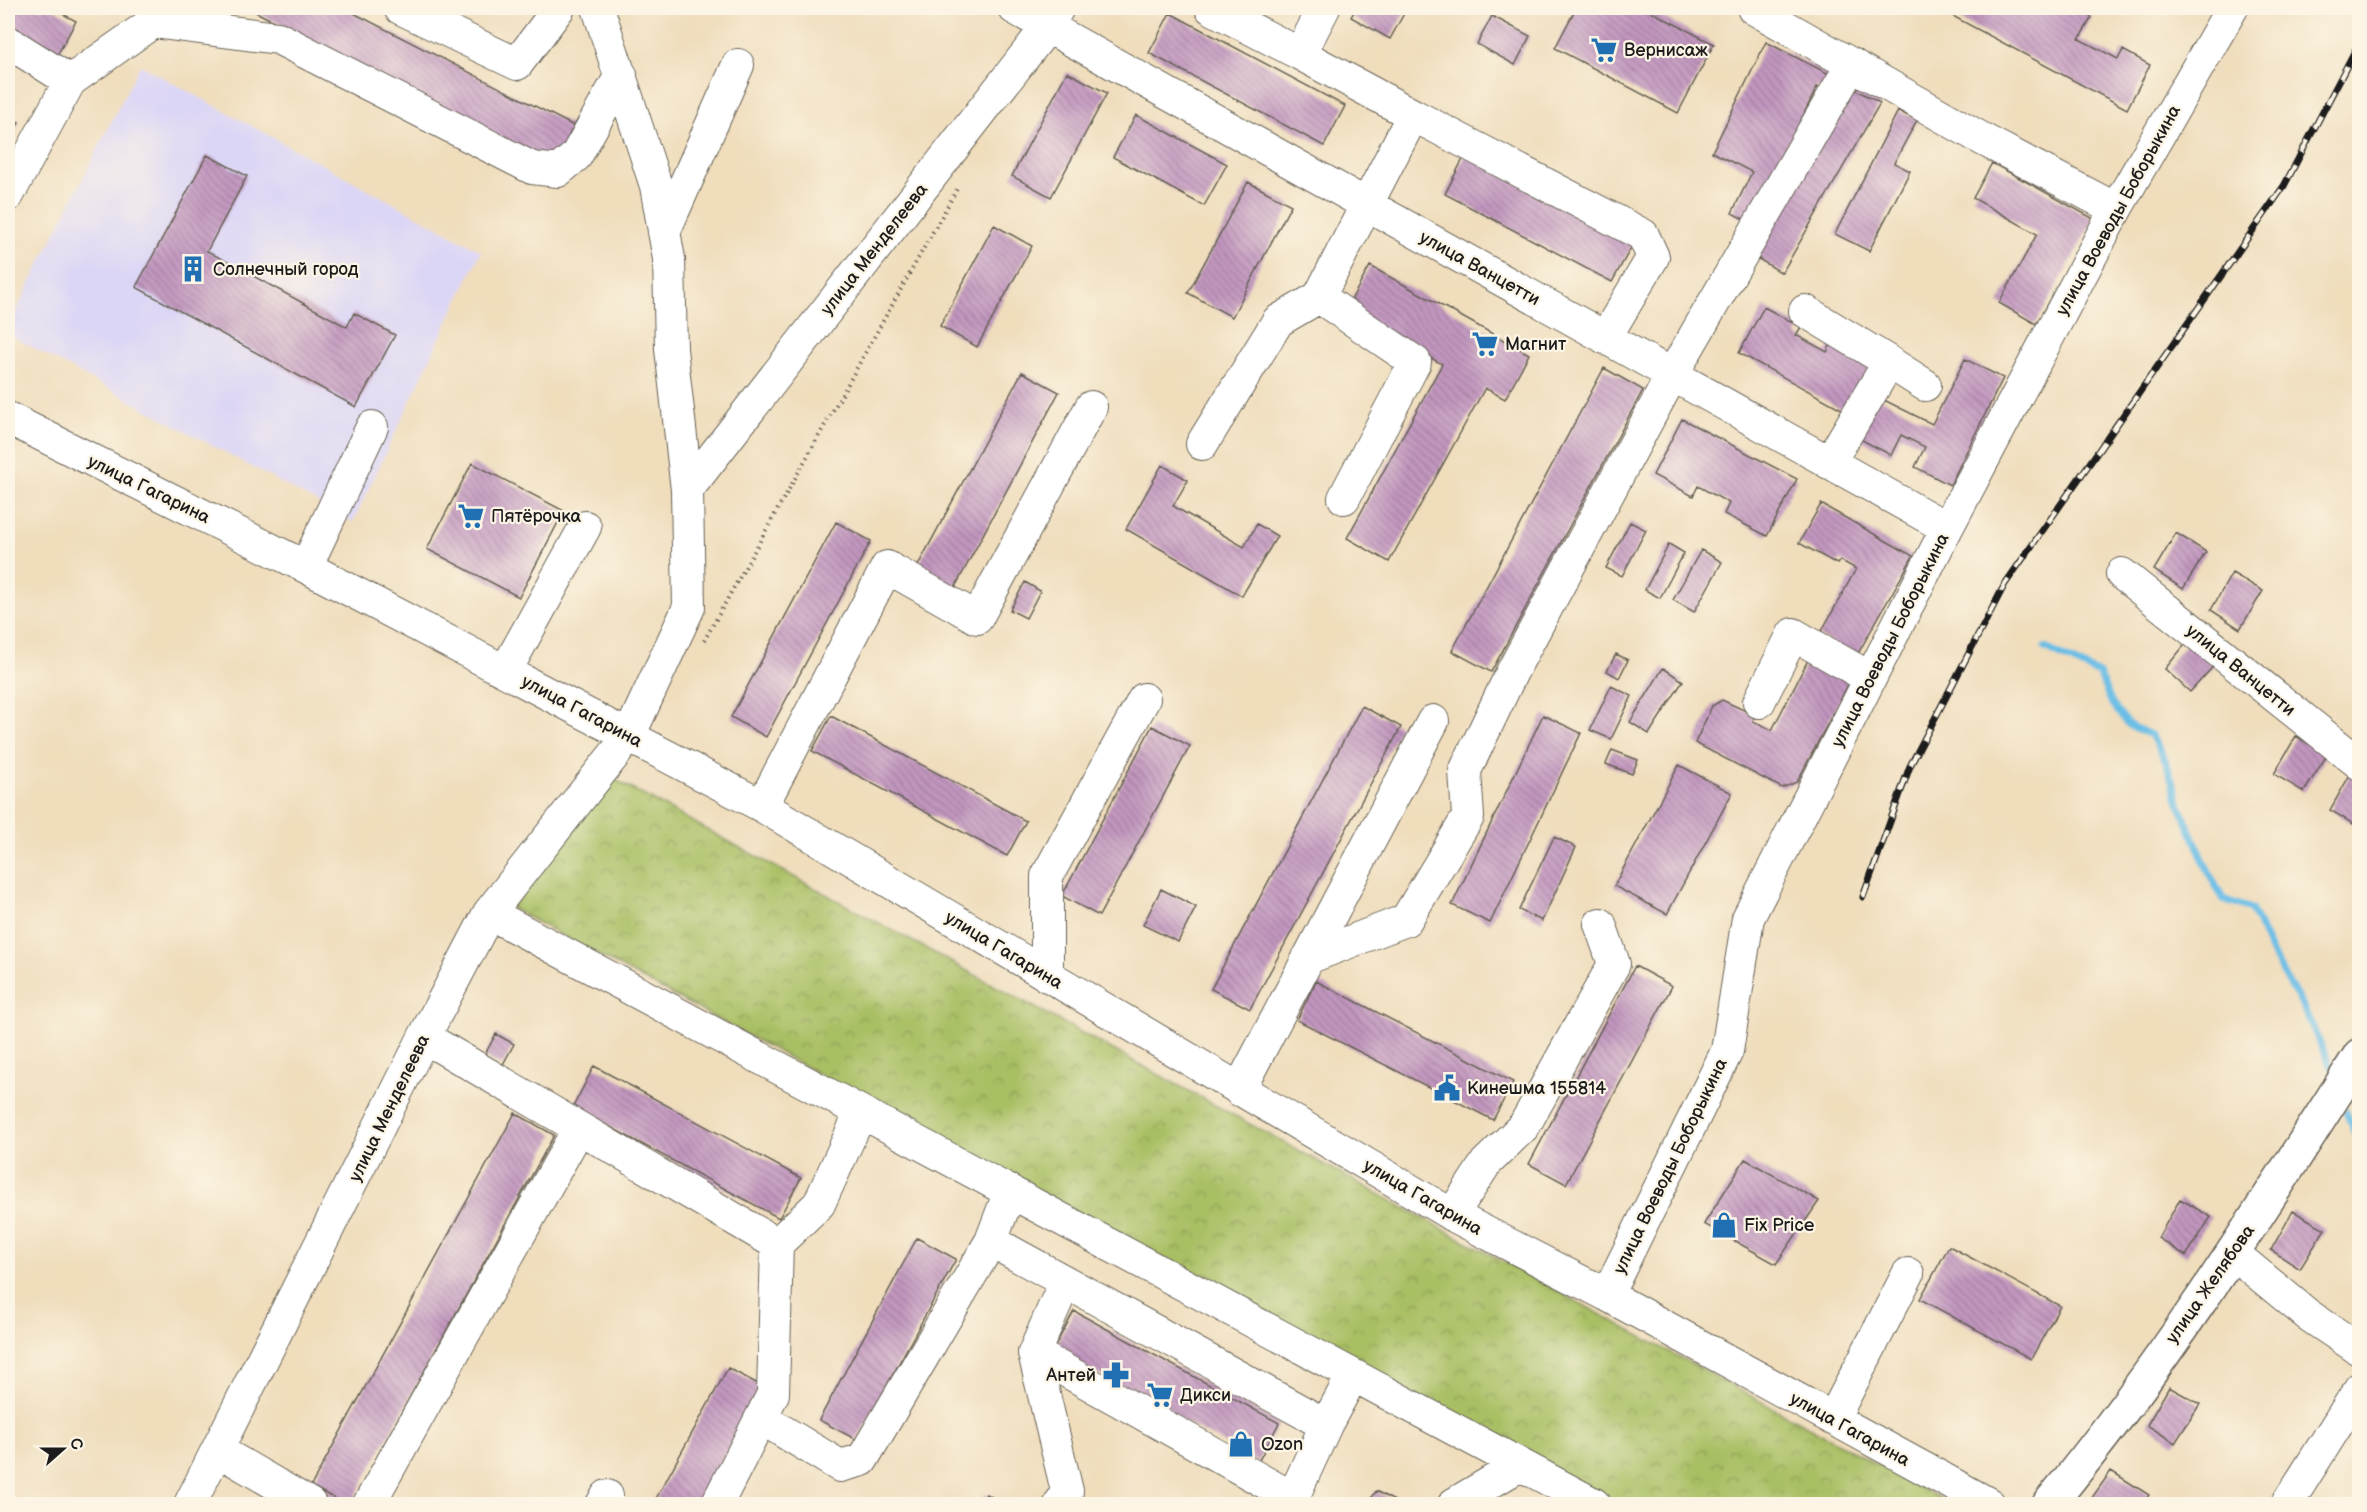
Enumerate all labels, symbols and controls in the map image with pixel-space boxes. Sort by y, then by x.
supermarket icon: Вернисаж [1589,35,1619,65]
place label: Вернисаж [1624,40,1708,61]
street label: улица Воеводы Боборыкина [2052,101,2185,319]
street label: улица Менделеева [816,179,933,319]
street label: улица Ванцетти [1416,227,1544,310]
building icon: Солнечный город [178,254,208,284]
place label: Солнечный город [213,259,358,280]
supermarket icon: Магнит [1470,329,1500,359]
place label: Магнит [1505,334,1567,355]
street label: улица Гагарина [84,451,214,528]
supermarket icon: Пятёрочка [456,501,486,531]
place label: Пятёрочка [491,506,582,527]
street label: улица Воеводы Боборыкина [1827,529,1954,751]
street label: улица Ванцетти [2182,620,2299,721]
street label: улица Гагарина [518,671,646,752]
street label: улица Гагарина [941,907,1067,994]
street label: улица Менделеева [345,1031,434,1185]
street label: улица Воеводы Боборыкина [1609,1055,1732,1277]
public building icon: Кинешма 155814 [1432,1073,1462,1103]
place label: Кинешма 155814 [1467,1078,1606,1099]
street label: улица Гагарина [1360,1155,1486,1240]
shop icon: Fix Price [1709,1210,1739,1240]
place label: Fix Price [1744,1215,1815,1236]
street label: улица Желябова [2162,1221,2259,1348]
pharmacy icon: Антей [1101,1360,1131,1390]
place label: Антей [1045,1365,1096,1386]
supermarket icon: Дикси [1145,1380,1175,1410]
place label: Дикси [1180,1385,1231,1406]
street label: улица Гагарина [1786,1388,1914,1471]
north arrow [33,1419,93,1479]
shop icon: Ozon [1226,1429,1256,1459]
place label: Ozon [1261,1434,1303,1455]
text: С [65,1436,86,1453]

